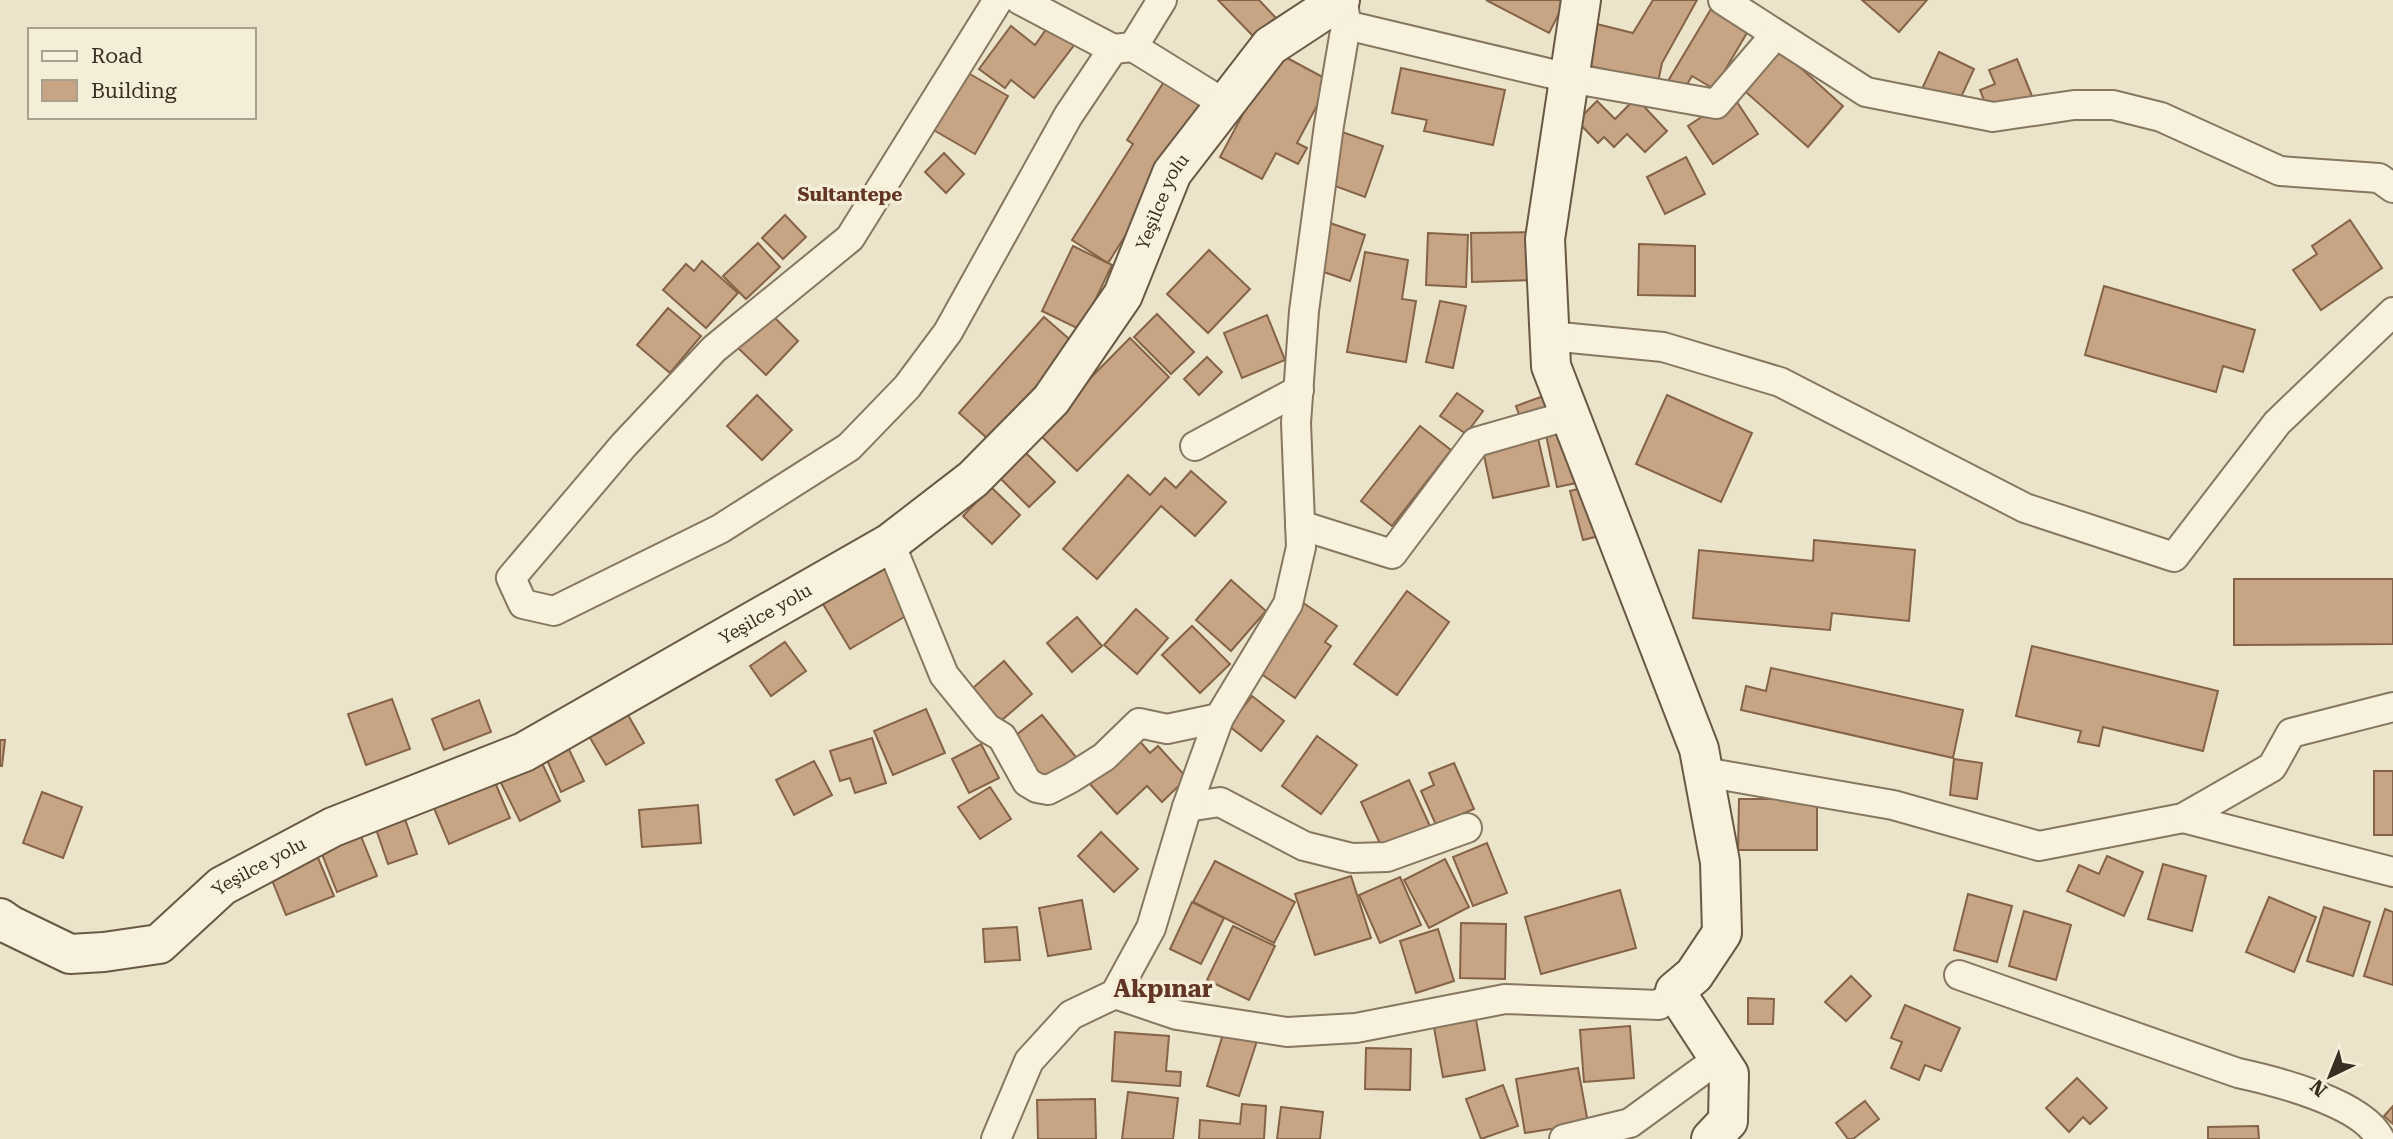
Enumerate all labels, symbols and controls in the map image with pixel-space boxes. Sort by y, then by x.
legend [28,28,256,119]
text: Road [91,44,143,68]
text: Building [91,79,177,103]
street label: Yeşilce yolu [1131,149,1193,253]
district label: Sultantepe [797,183,903,206]
street label: Yeşilce yolu [715,579,815,648]
street label: Yeşilce yolu [207,832,309,900]
district label: Akpınar [1113,975,1213,1003]
north arrow [2295,1041,2365,1111]
text: N [2305,1074,2332,1101]

